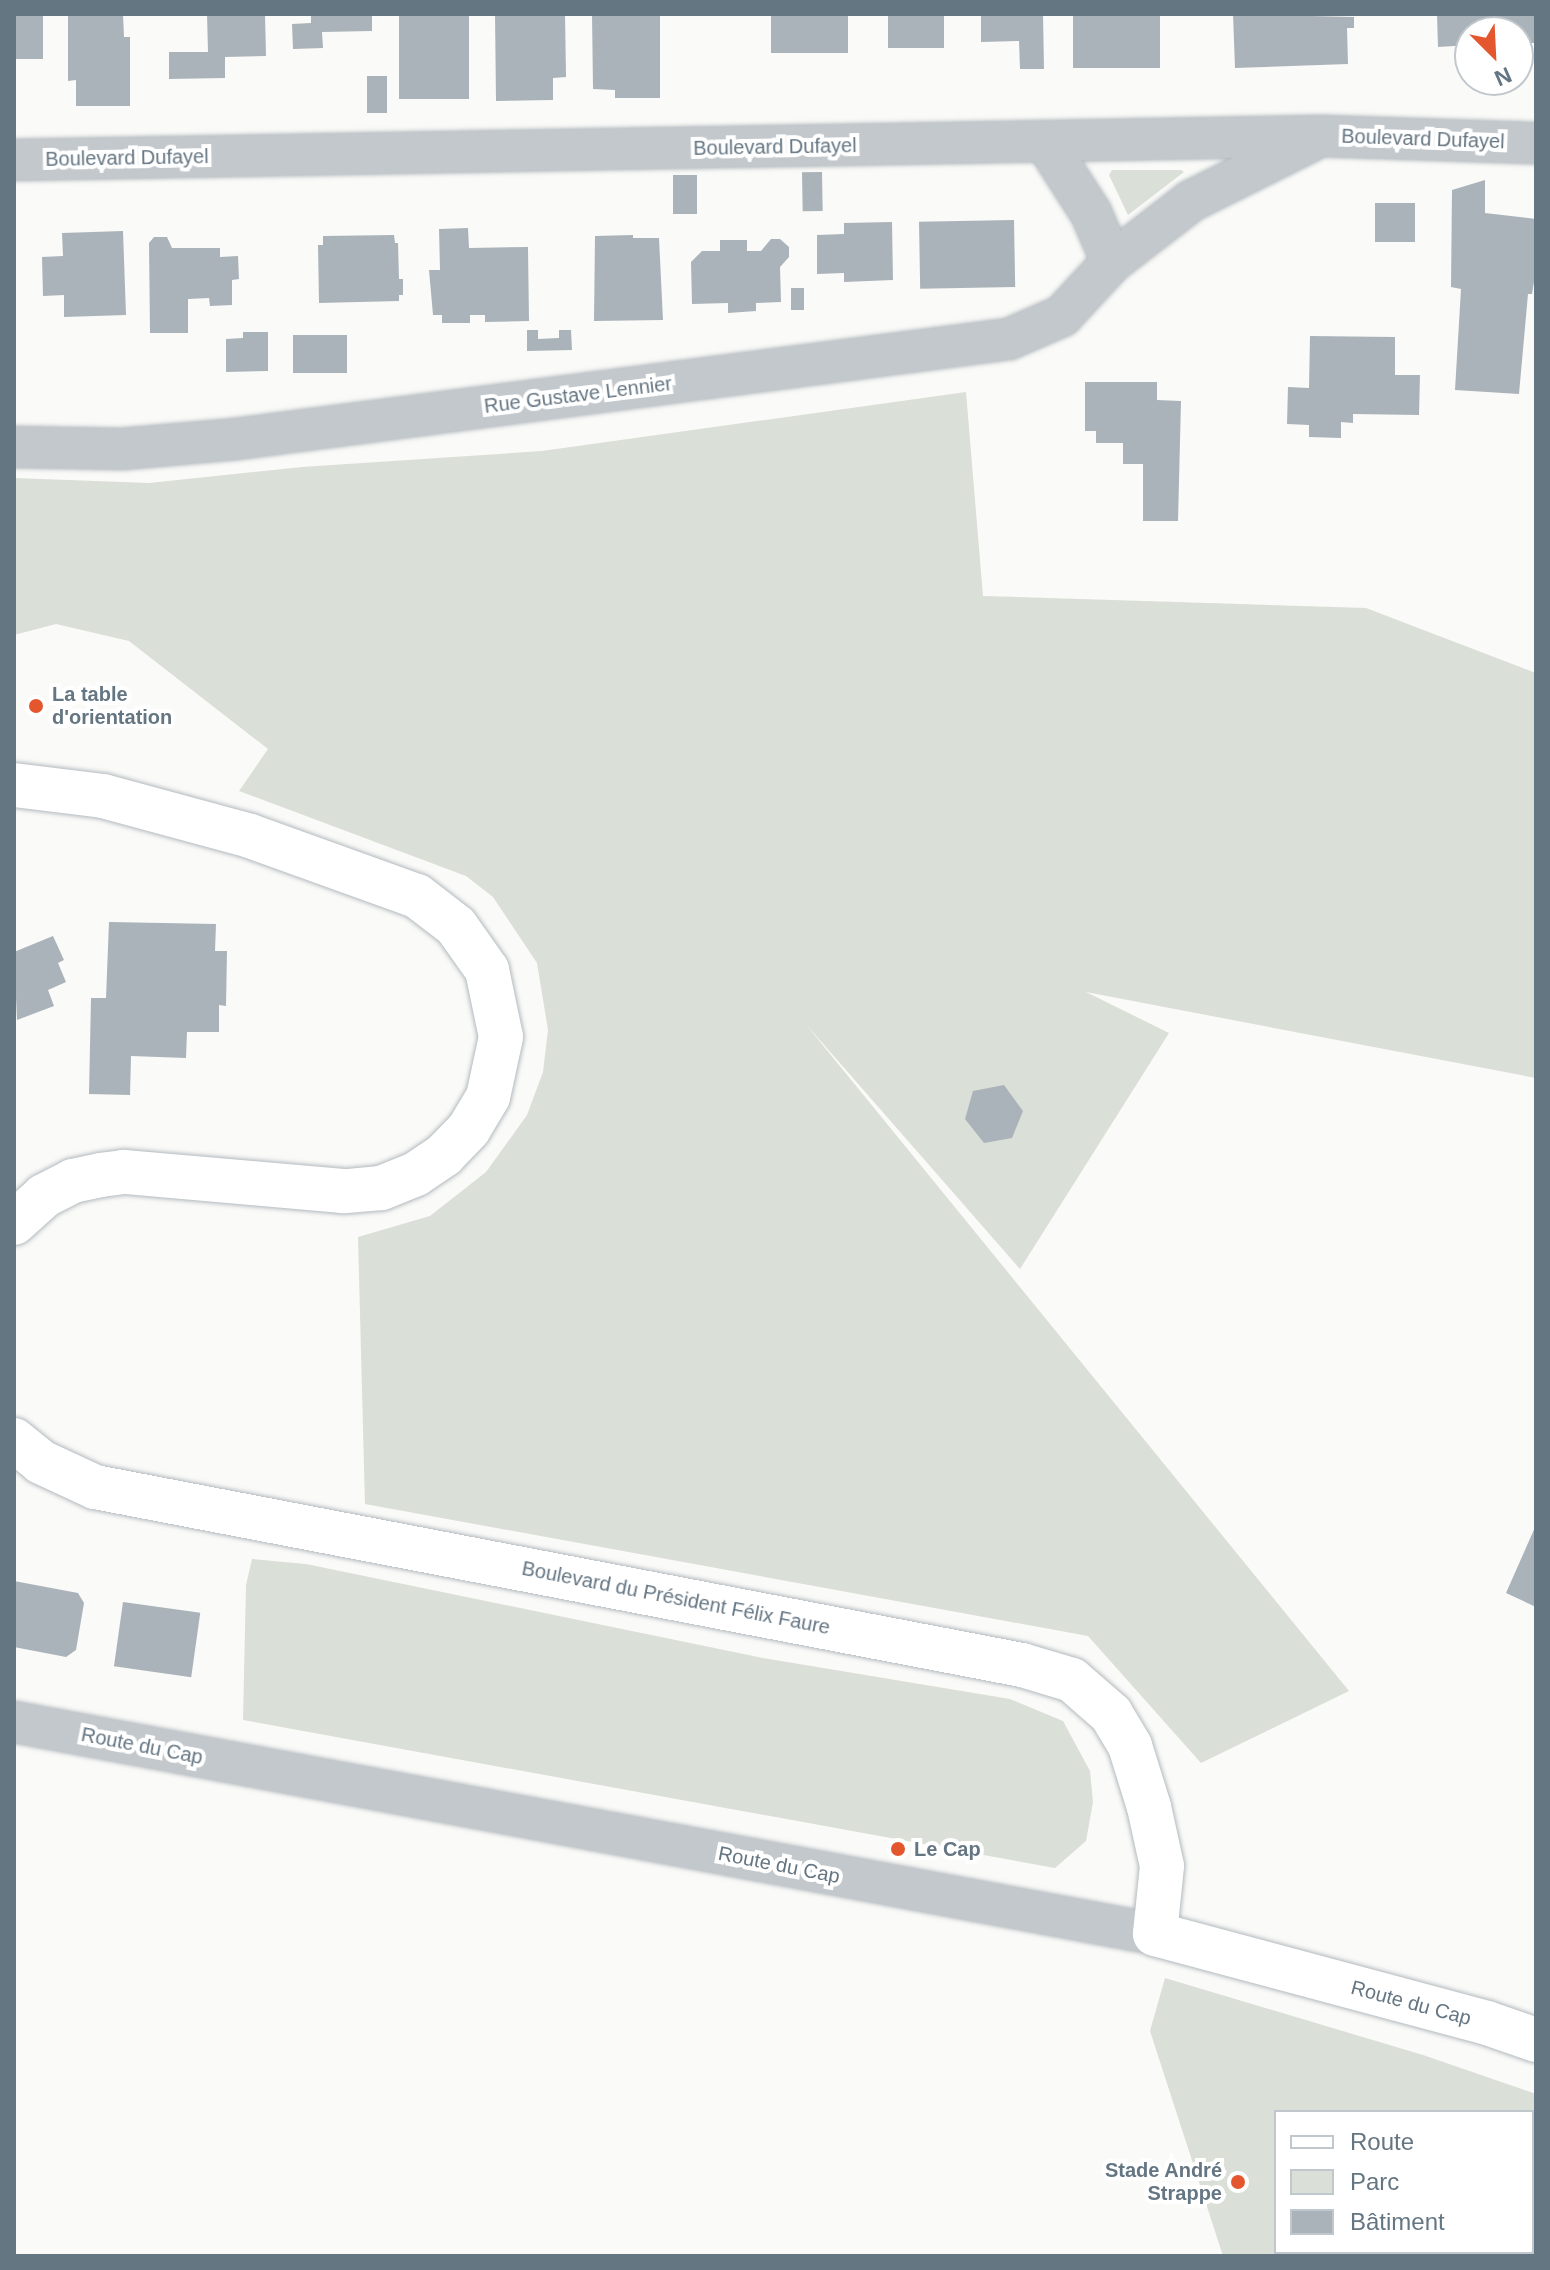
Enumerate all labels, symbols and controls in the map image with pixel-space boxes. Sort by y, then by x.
north arrow [1454,16,1534,96]
text: N [1491,62,1516,91]
street label: Boulevard Dufayel [1341,124,1505,154]
street label: Boulevard Dufayel [693,134,857,160]
street label: Boulevard Dufayel [45,145,209,171]
street label: Rue Gustave Lennier [483,372,673,418]
place label: La table d'orientation [52,682,172,729]
marker: La table d'orientation [27,697,45,715]
street label: Boulevard du Président Félix Faure [520,1556,832,1640]
street label: Route du Cap [79,1722,205,1770]
place label: Le Cap [914,1837,981,1861]
marker: Le Cap [889,1840,907,1858]
street label: Route du Cap [716,1841,842,1889]
street label: Route du Cap [1348,1975,1474,2031]
legend [1274,2110,1534,2254]
text: Route [1350,2128,1414,2155]
place label: Stade André Strappe [1104,2158,1222,2205]
text: Parc [1350,2168,1399,2195]
marker: Stade André Strappe [1229,2173,1247,2191]
text: Bâtiment [1350,2208,1445,2235]

